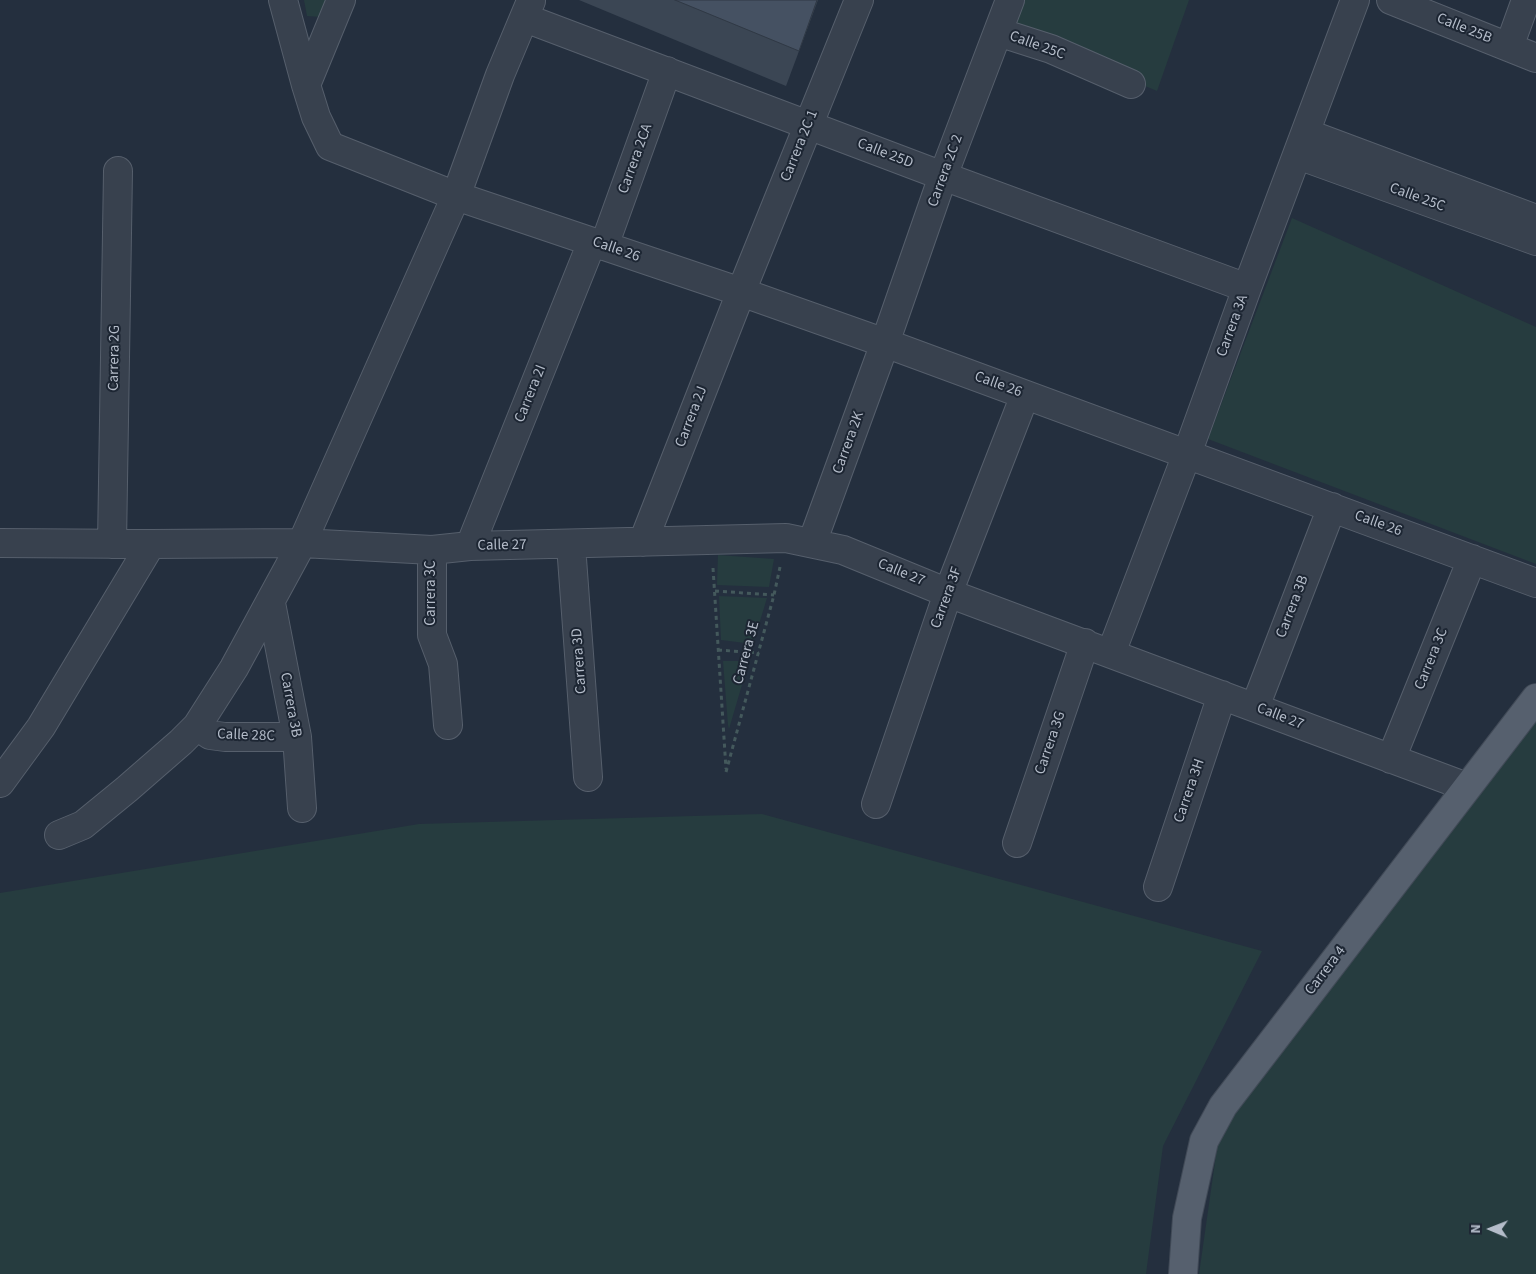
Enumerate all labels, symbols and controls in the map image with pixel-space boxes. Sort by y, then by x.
street label: Calle 25B [1434,10,1494,48]
street label: Calle 25C [1007,28,1067,64]
street label: Carrera 2C 1 [777,108,823,184]
street label: Carrera 2CA [615,121,657,197]
street label: Carrera 2C 2 [925,132,967,210]
street label: Calle 25D [855,135,915,173]
street label: Calle 25C [1387,180,1447,216]
street label: Calle 26 [590,233,642,267]
street label: Carrera 3A [1213,292,1253,360]
street label: Carrera 2G [105,325,125,391]
street label: Carrera 2I [511,363,551,425]
street label: Calle 26 [972,368,1024,402]
street label: Carrera 2J [672,384,712,450]
street label: Carrera 2K [829,409,869,477]
street label: Calle 26 [1352,507,1404,541]
street label: Calle 27 [477,537,527,555]
street label: Calle 27 [875,555,927,591]
street label: Carrera 3C [423,560,441,626]
street label: Carrera 3F [928,565,966,631]
street label: Carrera 3B [1273,573,1313,641]
street label: Carrera 3E [730,619,764,687]
street label: Carrera 3C [1411,625,1453,693]
street label: Carrera 3D [569,627,591,695]
street label: Carrera 3B [275,671,305,739]
street label: Calle 27 [1254,700,1306,734]
street label: Carrera 3G [1032,709,1070,777]
street label: Calle 28C [217,726,275,746]
street label: Carrera 3H [1171,757,1209,825]
street label: Carrera 4 [1302,943,1350,999]
north arrow [1466,1204,1516,1254]
text: N [1466,1224,1486,1234]

